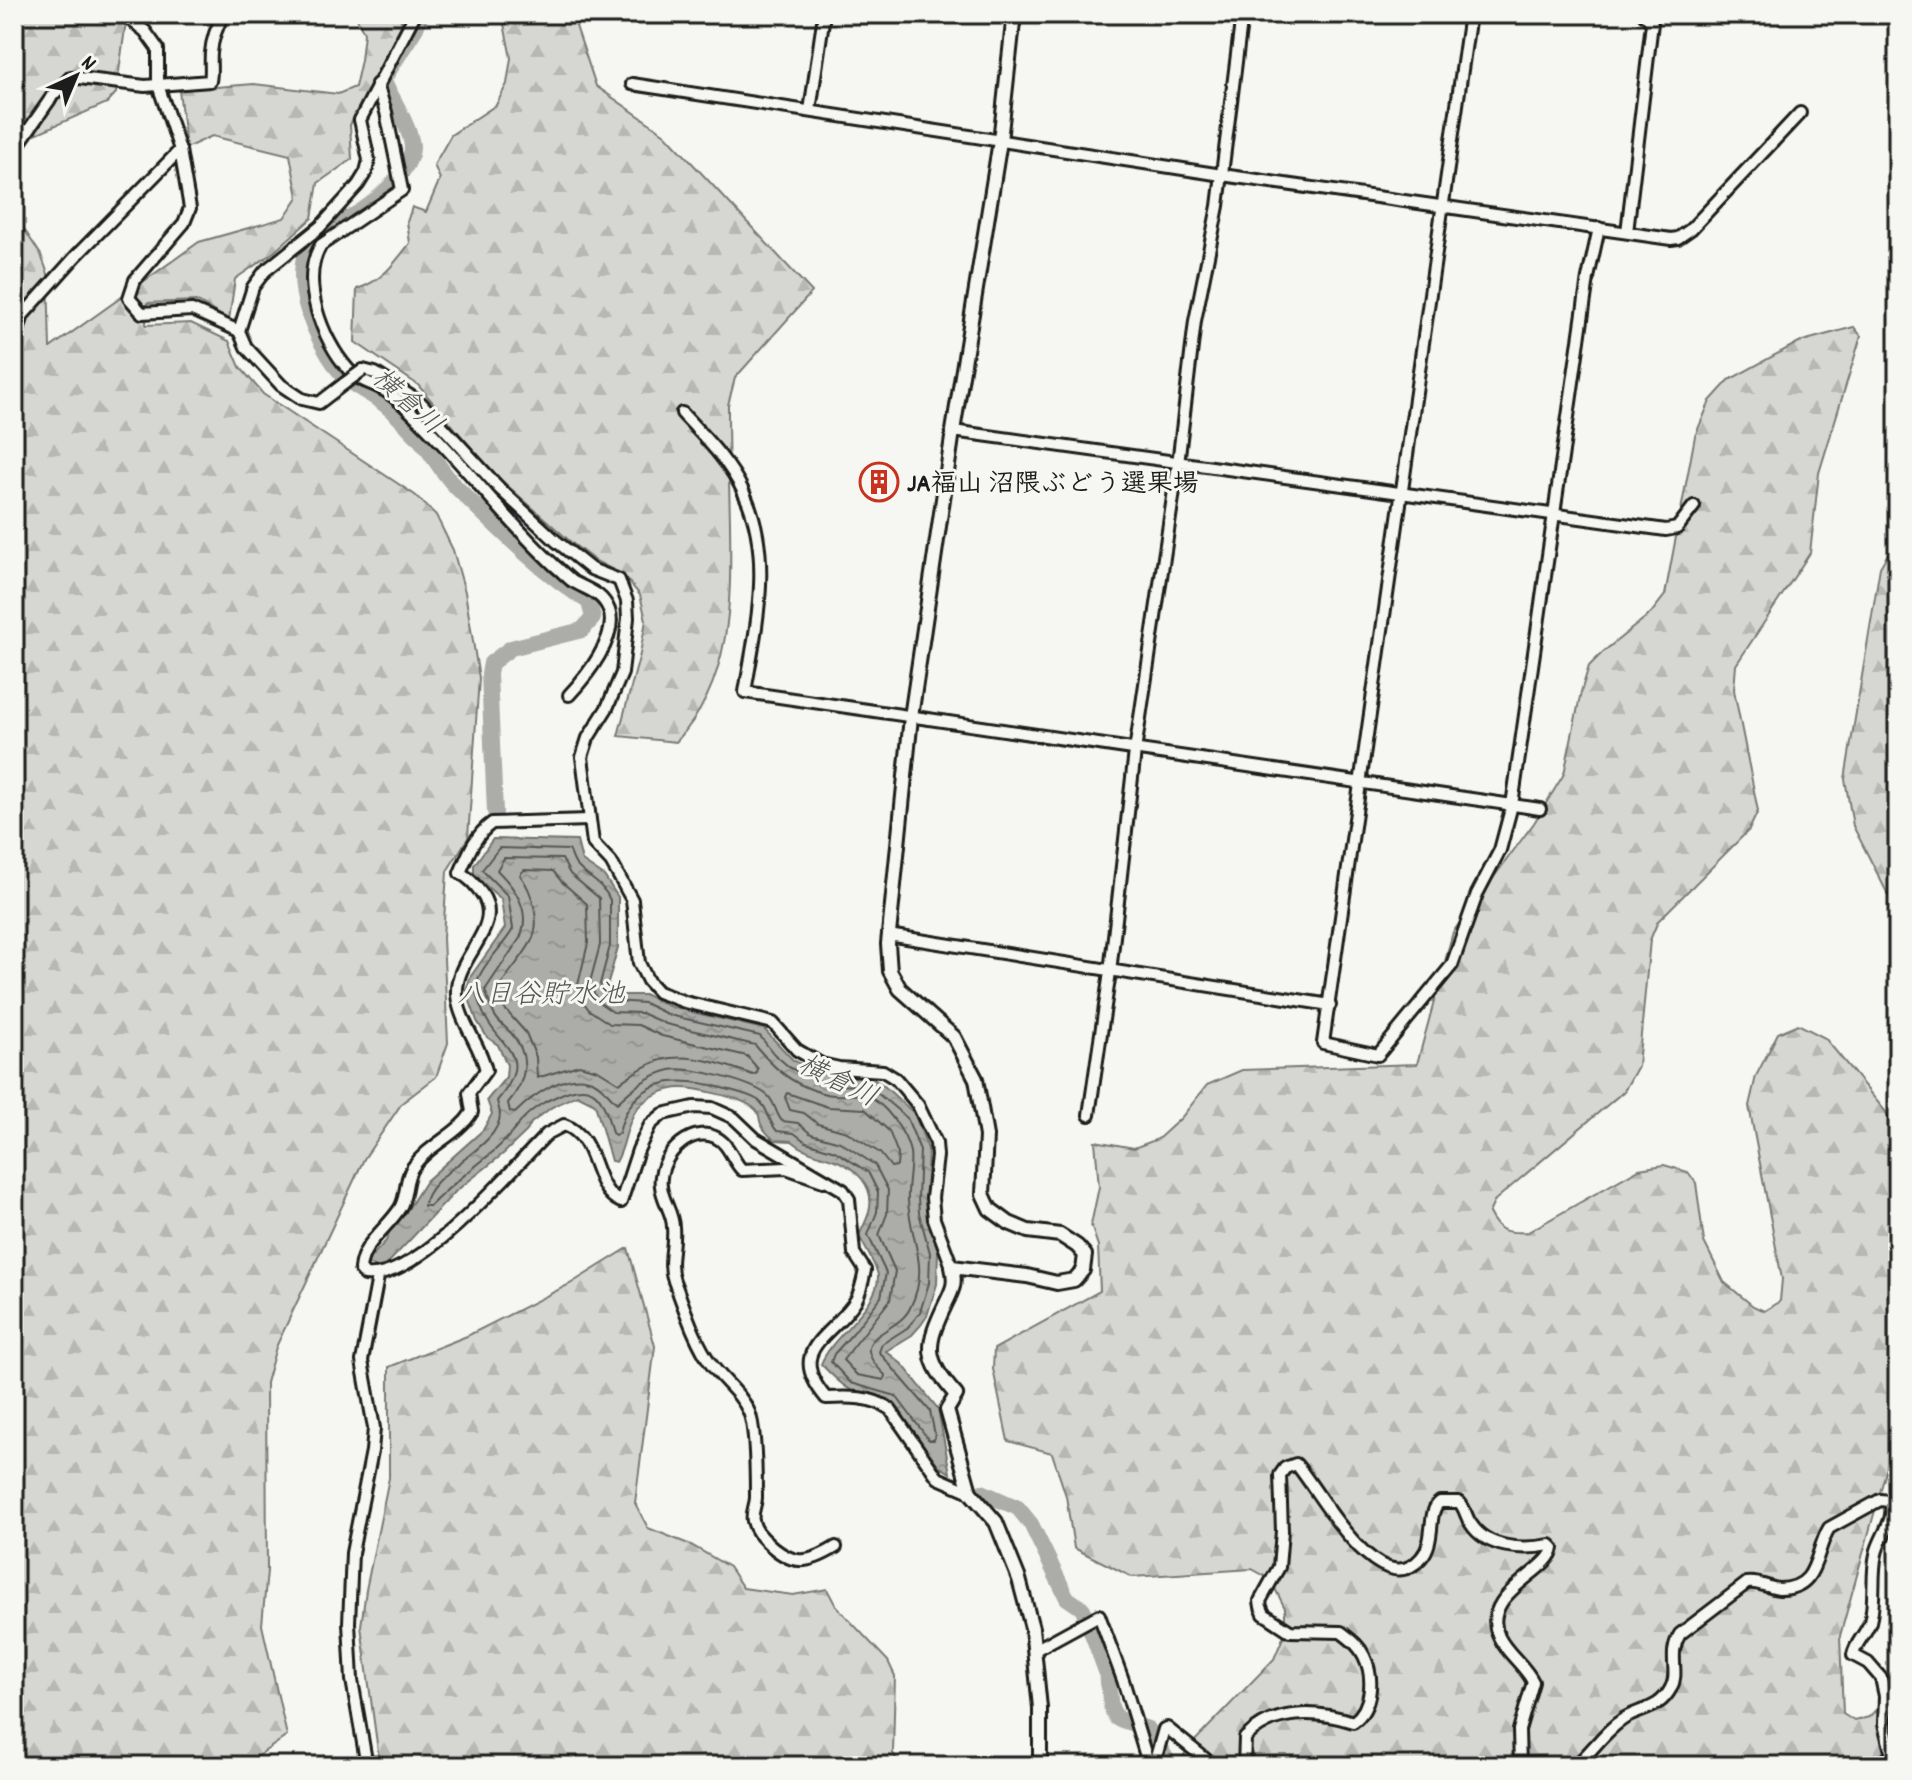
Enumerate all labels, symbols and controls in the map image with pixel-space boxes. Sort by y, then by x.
north arrow [36,36,116,116]
text: N [73,49,102,79]
water label: 横倉川 [361,361,450,447]
building icon: JA福山 沼隈ぶどう選果場 [858,461,900,503]
place label: JA福山 沼隈ぶどう選果場 [907,467,1199,504]
water label: 八日谷貯水池 [457,977,626,1017]
water label: 横倉川 [790,1047,883,1120]

